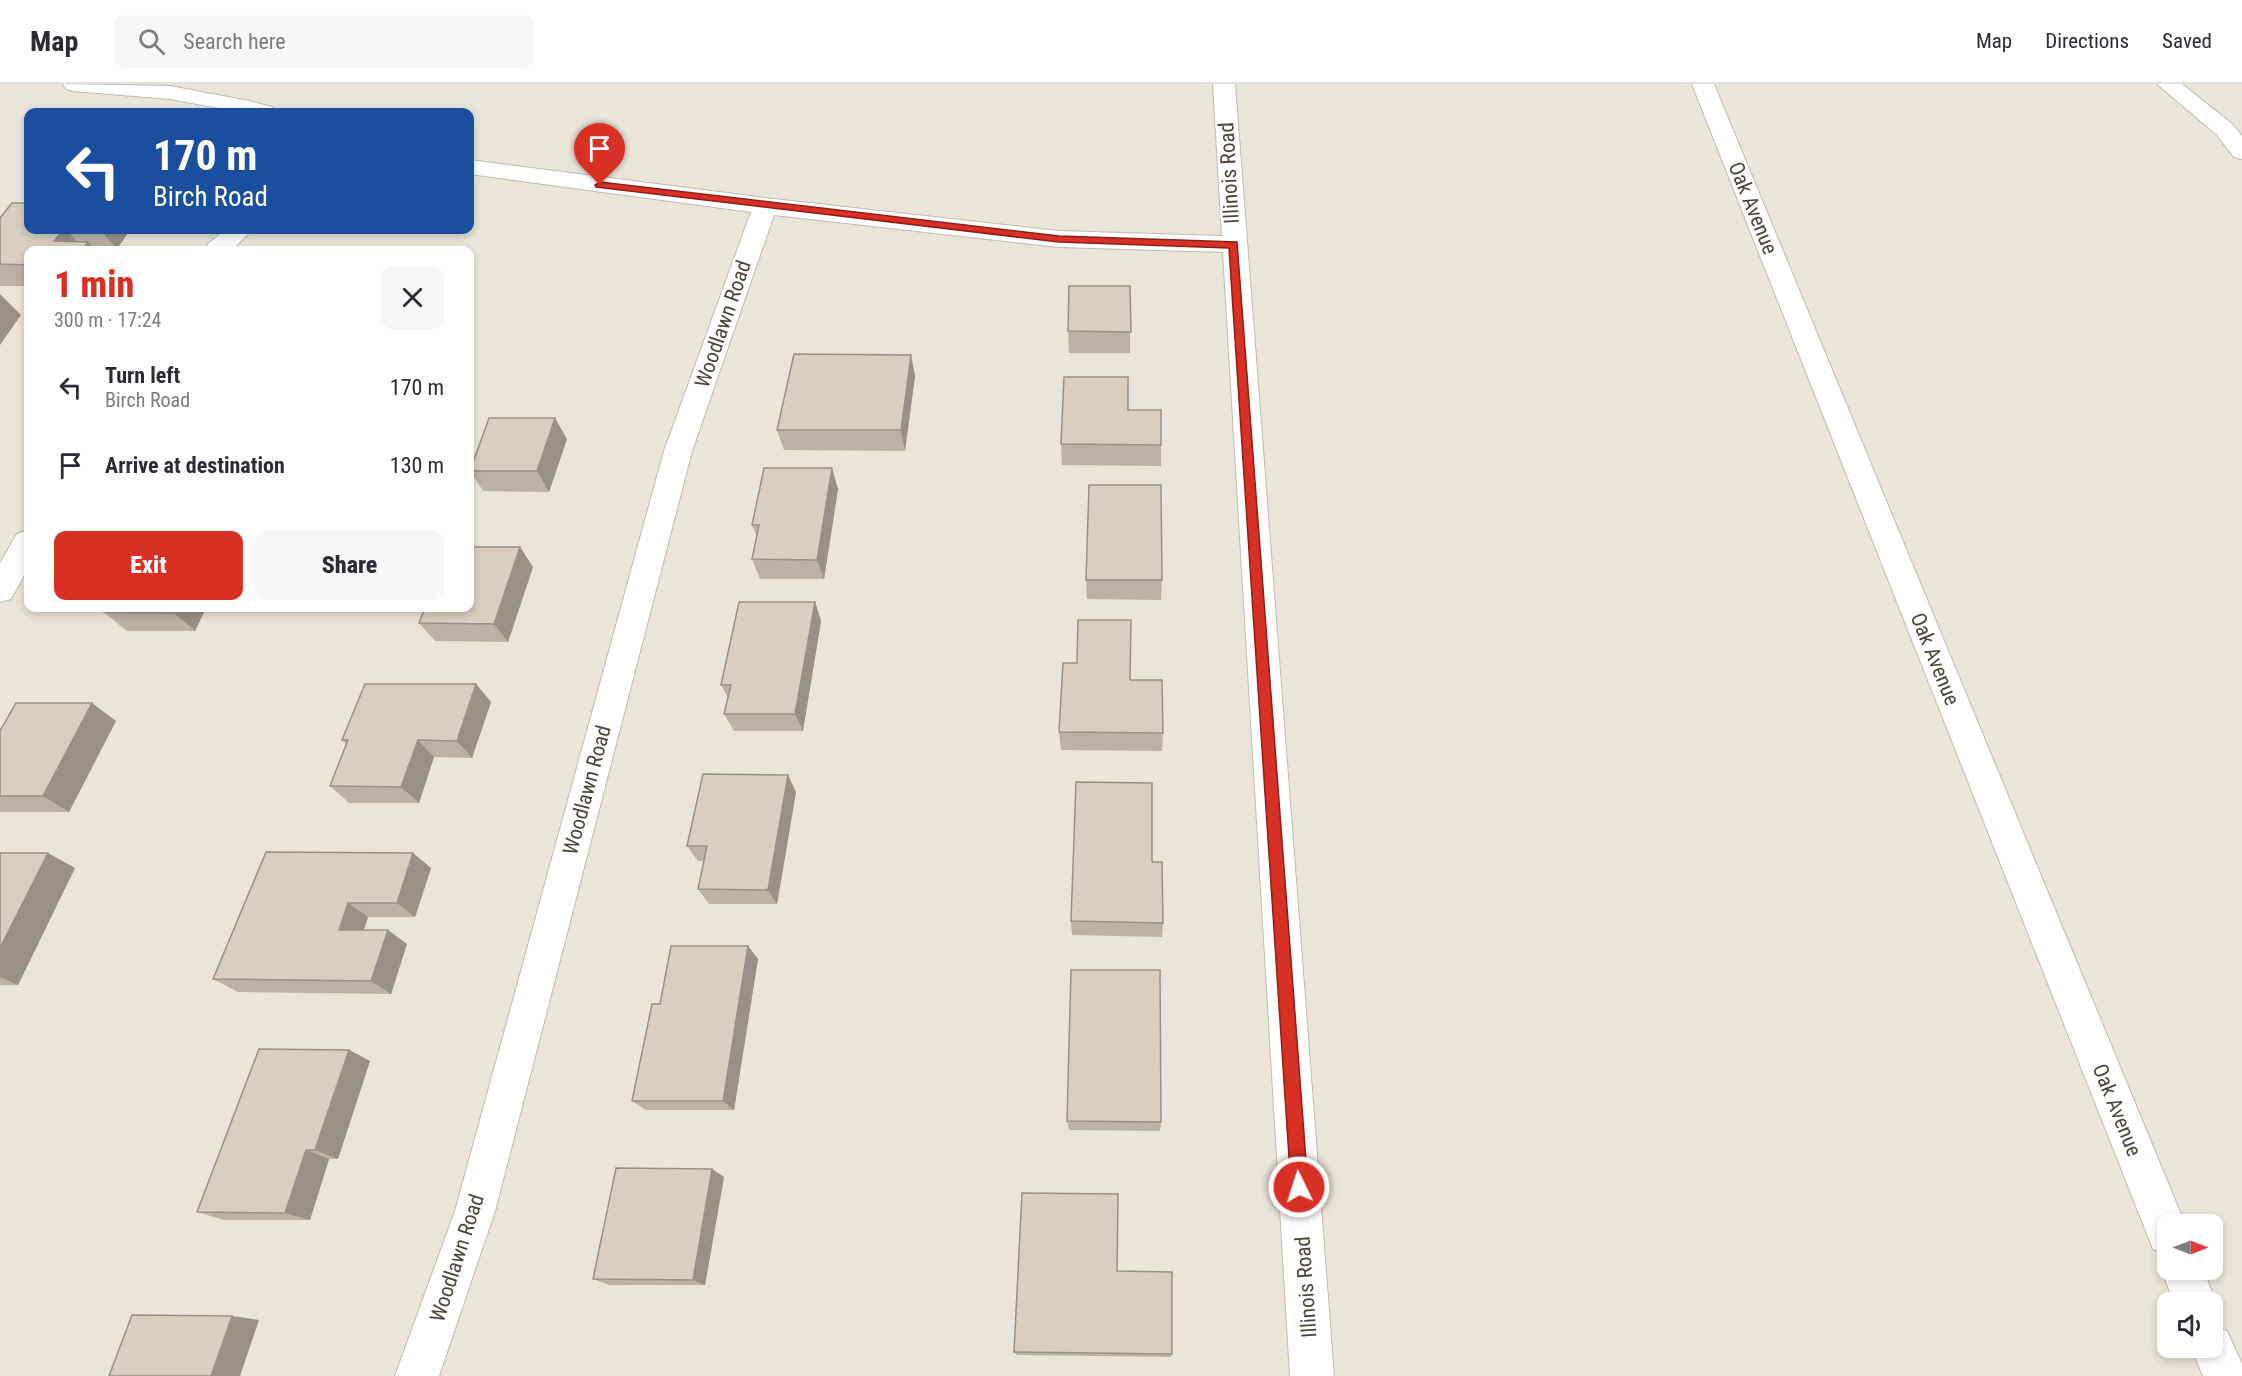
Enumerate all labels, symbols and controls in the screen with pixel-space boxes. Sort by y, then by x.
search box [114,14,534,68]
text: Map [30,25,78,58]
icon: search [135,25,168,58]
text: Search here [183,29,286,54]
text: Map [1976,29,2012,53]
text: Directions [2045,29,2129,53]
text: Saved [2162,29,2212,53]
street label: Illinois Road [1214,122,1244,224]
pin [574,123,625,185]
text: 170 m [153,131,258,180]
icon: left [54,132,132,210]
icon: arrive [583,132,616,165]
street label: Oak Avenue [1724,158,1782,258]
text: Birch Road [153,181,268,213]
street label: Woodlawn Road [690,257,756,391]
text: 1 min [54,264,134,306]
button: close [381,266,444,329]
text: 300 m · 17:24 [54,308,161,332]
text: Turn left [105,363,180,388]
icon: left [54,371,87,404]
text: 170 m [390,375,444,400]
text: Birch Road [105,388,190,412]
icon: arrive [54,449,87,482]
text: Arrive at destination [105,453,285,478]
text: 130 m [390,453,444,478]
button: Exit [54,531,243,600]
button: Share [255,531,444,600]
street label: Oak Avenue [1906,609,1964,709]
street label: Woodlawn Road [558,723,616,857]
street label: Oak Avenue [2088,1060,2146,1160]
position arrow [1267,1155,1331,1219]
street label: Woodlawn Road [425,1191,489,1325]
north arrow [2157,1214,2223,1280]
map controls [2157,1214,2223,1358]
street label: Illinois Road [1290,1235,1322,1339]
button: sound [2157,1292,2223,1358]

